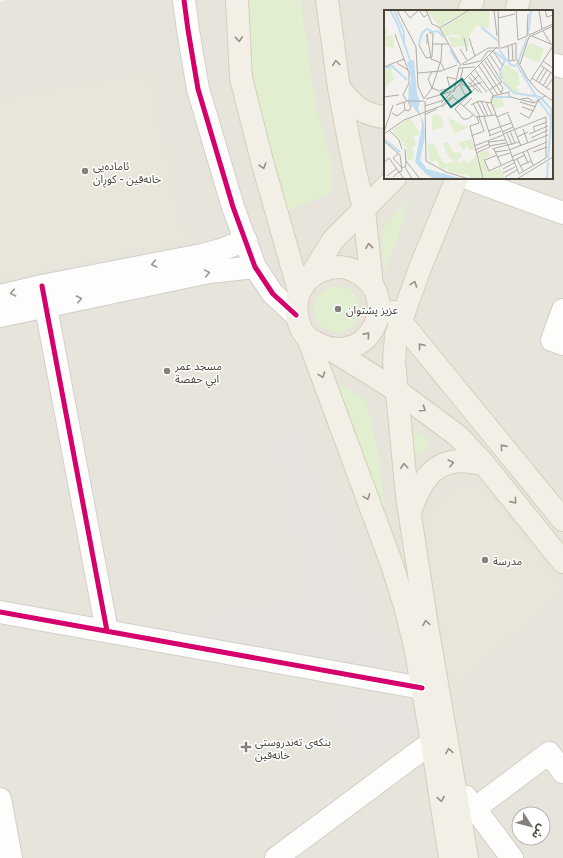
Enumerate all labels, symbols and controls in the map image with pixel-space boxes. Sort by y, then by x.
inset map [384,10,553,179]
one-way arrow [235,36,244,42]
one-way arrow [332,60,341,66]
place label: ئامادەیی خانەقین - کوڕان [93,159,162,188]
one-way arrow [258,162,267,169]
marker: ئامادەیی خانەقین - کوڕان [80,166,90,176]
one-way arrow [364,243,373,249]
one-way arrow [151,259,158,268]
one-way arrow [203,269,210,277]
one-way arrow [410,281,418,288]
one-way arrow [10,288,17,296]
one-way arrow [76,296,82,304]
place label: عزيز پشتوان [346,303,399,318]
marker: عزيز پشتوان [333,304,343,314]
one-way arrow [363,332,370,340]
one-way arrow [419,343,426,350]
place label: مسجد عمر ابي حفصة [174,359,222,388]
marker: مسجد عمر ابي حفصة [162,366,172,376]
one-way arrow [317,371,325,378]
one-way arrow [419,404,426,412]
one-way arrow [501,444,508,451]
one-way arrow [447,459,454,468]
one-way arrow [400,463,409,469]
one-way arrow [362,493,370,500]
one-way arrow [509,496,516,504]
place label: مدرسة [493,554,523,568]
marker: مدرسة [480,555,490,565]
one-way arrow [422,619,431,626]
place label: بنکەی تەندروستی خانەقین [255,735,331,762]
marker: بنکەی تەندروستی خانەقین [240,741,252,753]
one-way arrow [445,748,453,754]
one-way arrow [436,796,445,802]
north arrow [511,806,551,846]
text: ش [529,822,549,842]

